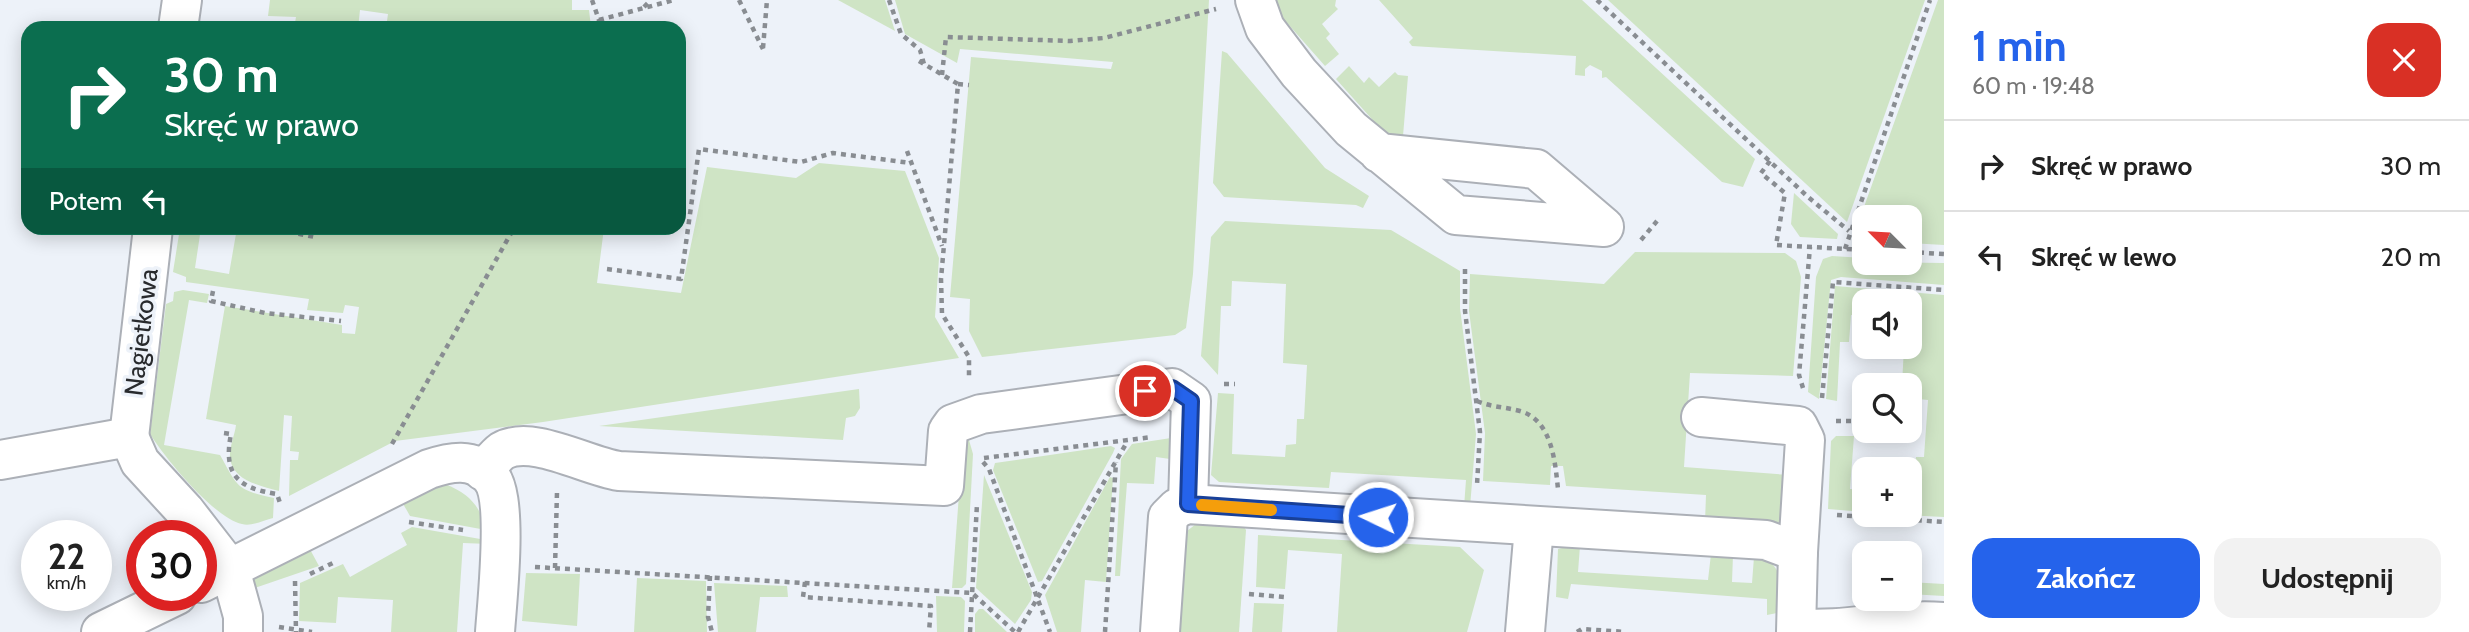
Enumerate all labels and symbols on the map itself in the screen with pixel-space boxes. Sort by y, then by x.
north arrow [1852,205,1922,275]
street label: Nagietkowa [117,266,165,397]
pin [1115,361,1175,421]
position arrow [1341,480,1415,554]
speed limit sign: 30 [126,520,217,611]

